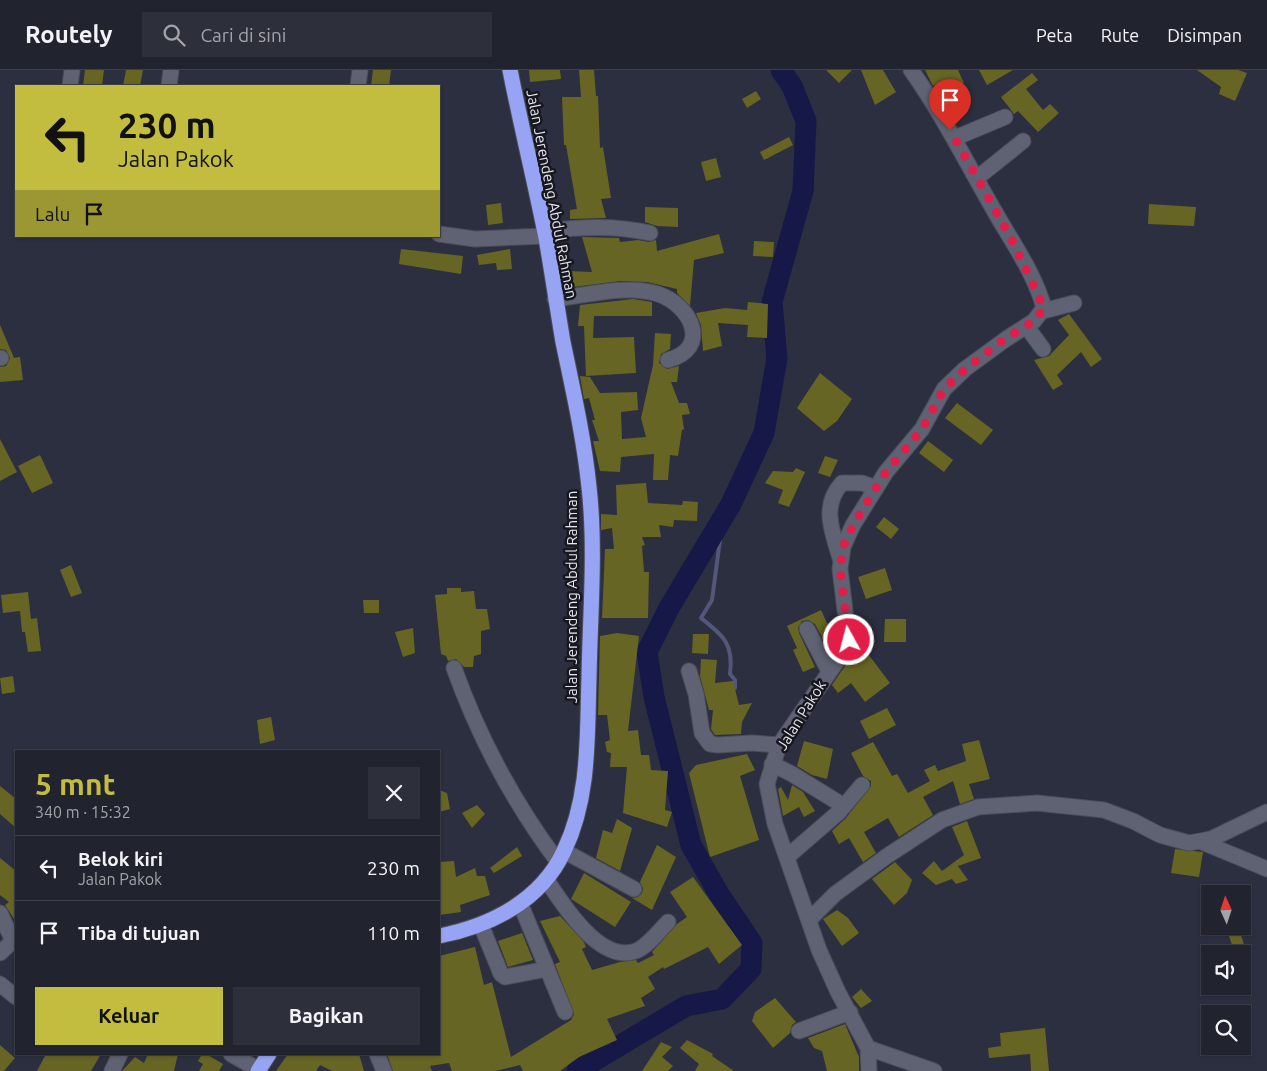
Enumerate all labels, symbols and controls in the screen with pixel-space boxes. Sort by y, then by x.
search box [142,12,492,57]
text: Routely [25,21,112,48]
icon: search [160,21,188,49]
text: Cari di sini [200,24,286,46]
text: Peta [1036,25,1073,45]
text: Rute [1101,25,1139,45]
text: Disimpan [1167,25,1242,45]
pin [929,79,971,130]
icon: arrive [936,86,964,114]
street label: Jalan Jerendeng Abdul Rahman [523,88,581,300]
icon: left [35,105,100,170]
text: 230 m [118,105,216,145]
text: Jalan Pakok [118,146,234,171]
icon: arrive [80,200,108,228]
text: Lalu [35,203,70,225]
street label: Jalan Jerendeng Abdul Rahman [563,491,580,703]
position arrow [822,613,874,665]
street label: Jalan Pakok [773,677,829,753]
text: 5 mnt [35,767,115,801]
button: close [368,767,420,819]
text: 340 m · 15:32 [35,803,131,821]
text: Belok kiri [78,848,163,870]
icon: left [35,854,63,882]
text: 230 m [367,857,420,879]
text: Jalan Pakok [78,870,162,888]
north arrow [1201,885,1251,935]
map controls [1201,885,1251,1055]
icon: arrive [35,919,63,947]
text: Tiba di tujuan [78,922,200,944]
text: 110 m [367,922,420,944]
button: sound [1201,945,1251,995]
button: Keluar [35,987,223,1045]
button: Bagikan [233,987,420,1045]
button: search [1201,1005,1251,1055]

